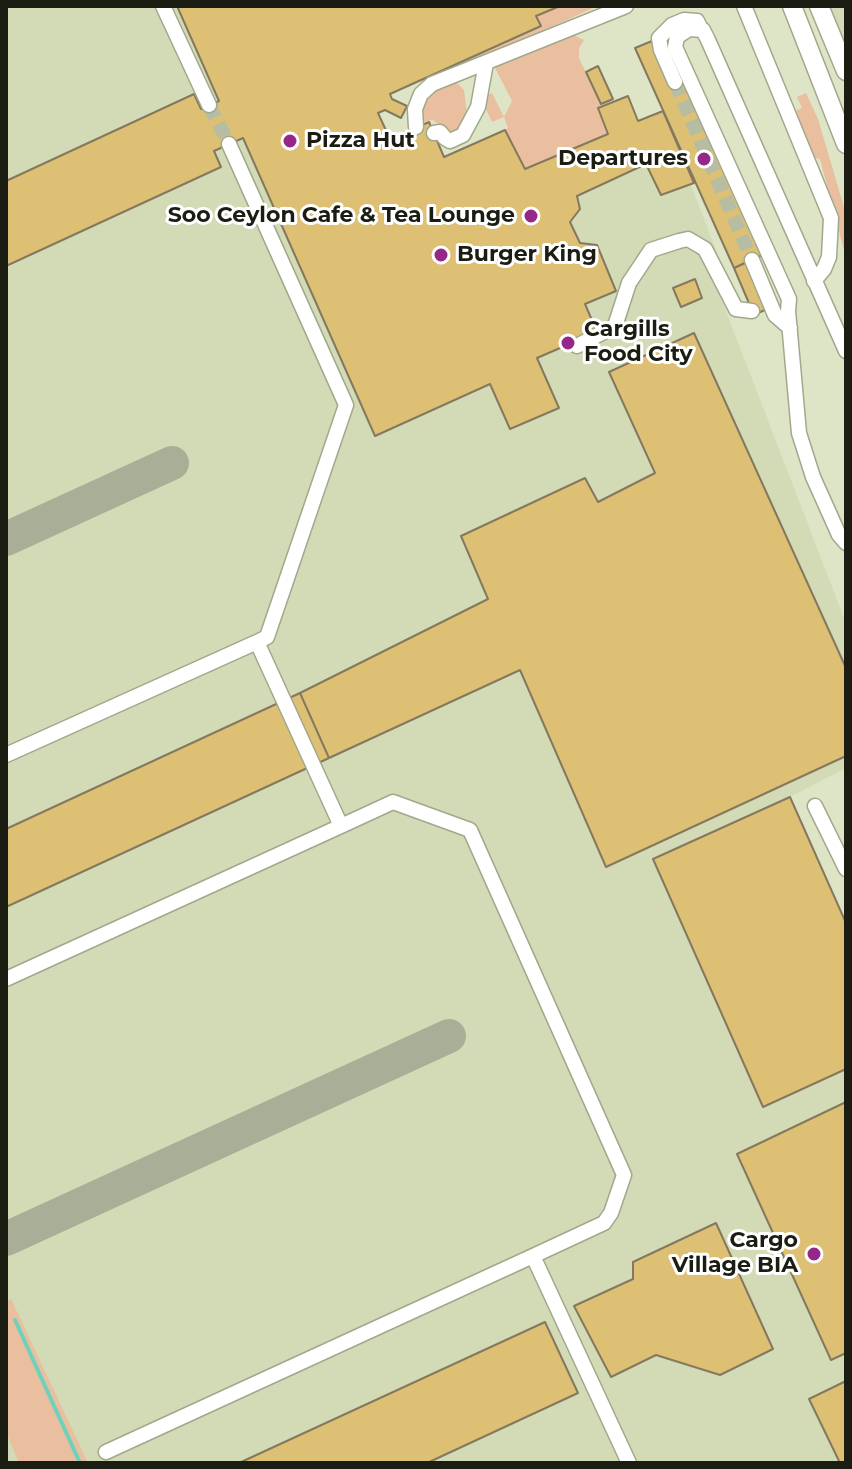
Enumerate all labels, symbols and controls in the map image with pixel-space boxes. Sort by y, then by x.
place label: Pizza Hut [306,128,415,154]
marker: Pizza Hut [281,132,299,150]
place label: Departures [558,146,688,172]
marker: Departures [695,150,713,168]
place label: Soo Ceylon Cafe & Tea Lounge [168,203,515,229]
marker: Soo Ceylon Cafe & Tea Lounge [522,207,540,225]
place label: Burger King [457,242,597,268]
marker: Burger King [432,246,450,264]
place label: Cargills Food City [584,317,693,368]
marker: Cargills Food City [559,334,577,352]
place label: Cargo Village BIA [672,1228,798,1280]
marker: Cargo Village BIA [805,1245,823,1263]

